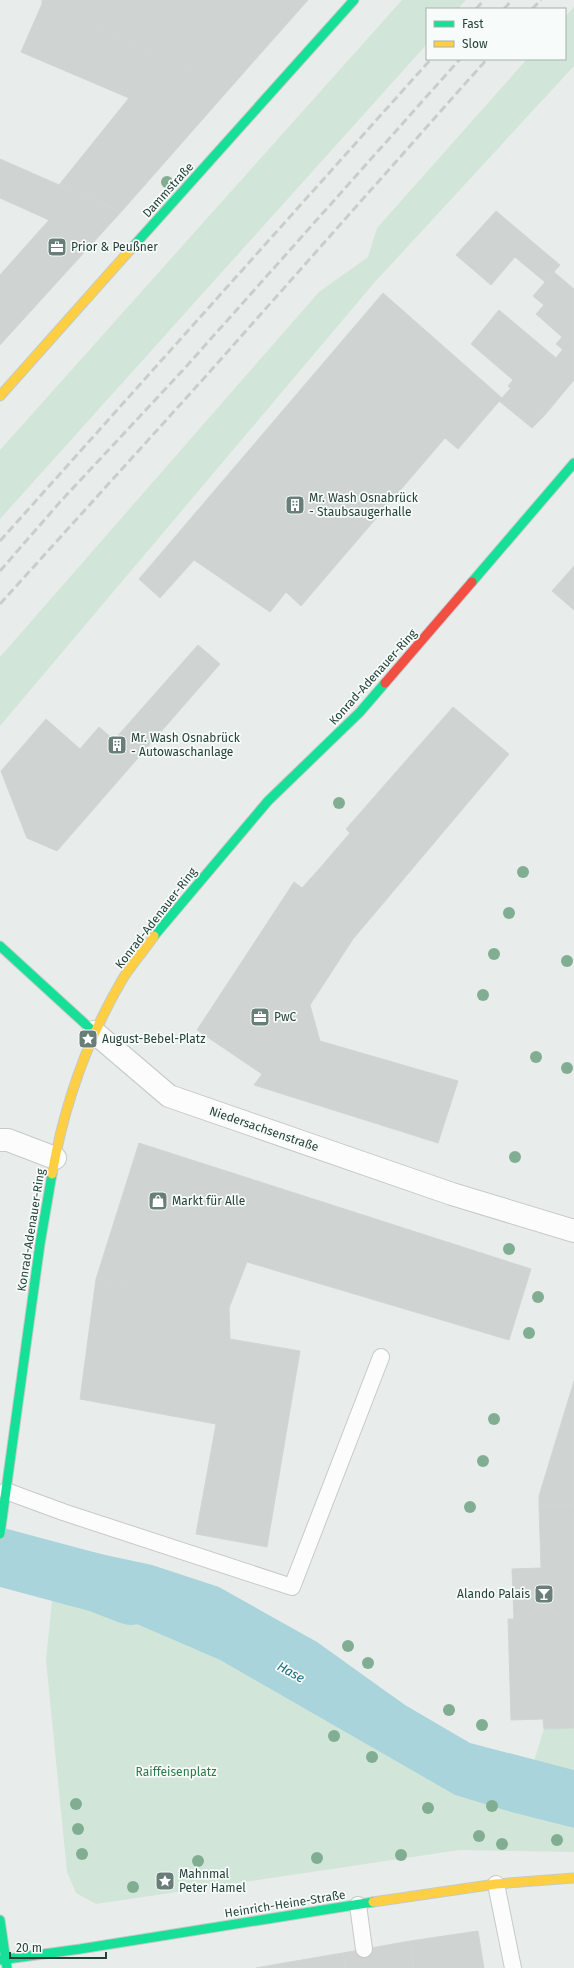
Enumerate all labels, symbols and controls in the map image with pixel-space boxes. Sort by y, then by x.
legend [426,8,566,60]
text: Fast [462,17,484,31]
text: Slow [462,37,488,51]
street label: Dammstraße [140,160,196,220]
office icon: Prior & Peußner [46,236,68,258]
place label: Prior & Peußner [71,240,158,254]
place label: Mr. Wash Osnabrück - Staubsaugerhalle [309,491,419,519]
building icon: Mr. Wash Osnabrück - Staubsaugerhalle [284,494,306,516]
street label: Konrad-Adenauer-Ring [326,626,420,728]
place label: Mr. Wash Osnabrück - Autowaschanlage [131,731,241,759]
building icon: Mr. Wash Osnabrück - Autowaschanlage [106,734,128,756]
street label: Konrad-Adenauer-Ring [112,864,200,971]
office icon: PwC [249,1006,271,1028]
place label: PwC [274,1010,297,1024]
place icon: August-Bebel-Platz [77,1028,99,1050]
place label: August-Bebel-Platz [102,1032,205,1046]
street label: Niedersachsenstraße [208,1104,320,1154]
street label: Konrad-Adenauer-Ring [14,1167,48,1292]
shop icon: Markt für Alle [147,1190,169,1212]
place label: Markt für Alle [172,1194,245,1208]
bar icon: Alando Palais [533,1583,555,1605]
place label: Alando Palais [457,1587,530,1601]
water label: Hase [275,1658,308,1686]
park label: Raiffeisenplatz [136,1765,216,1779]
place label: Mahnmal Peter Hamel [179,1867,246,1895]
place icon: Mahnmal Peter Hamel [154,1870,176,1892]
street label: Heinrich-Heine-Straße [224,1888,346,1920]
scale bar [10,1934,106,1960]
text: 20 m [16,1941,42,1955]

